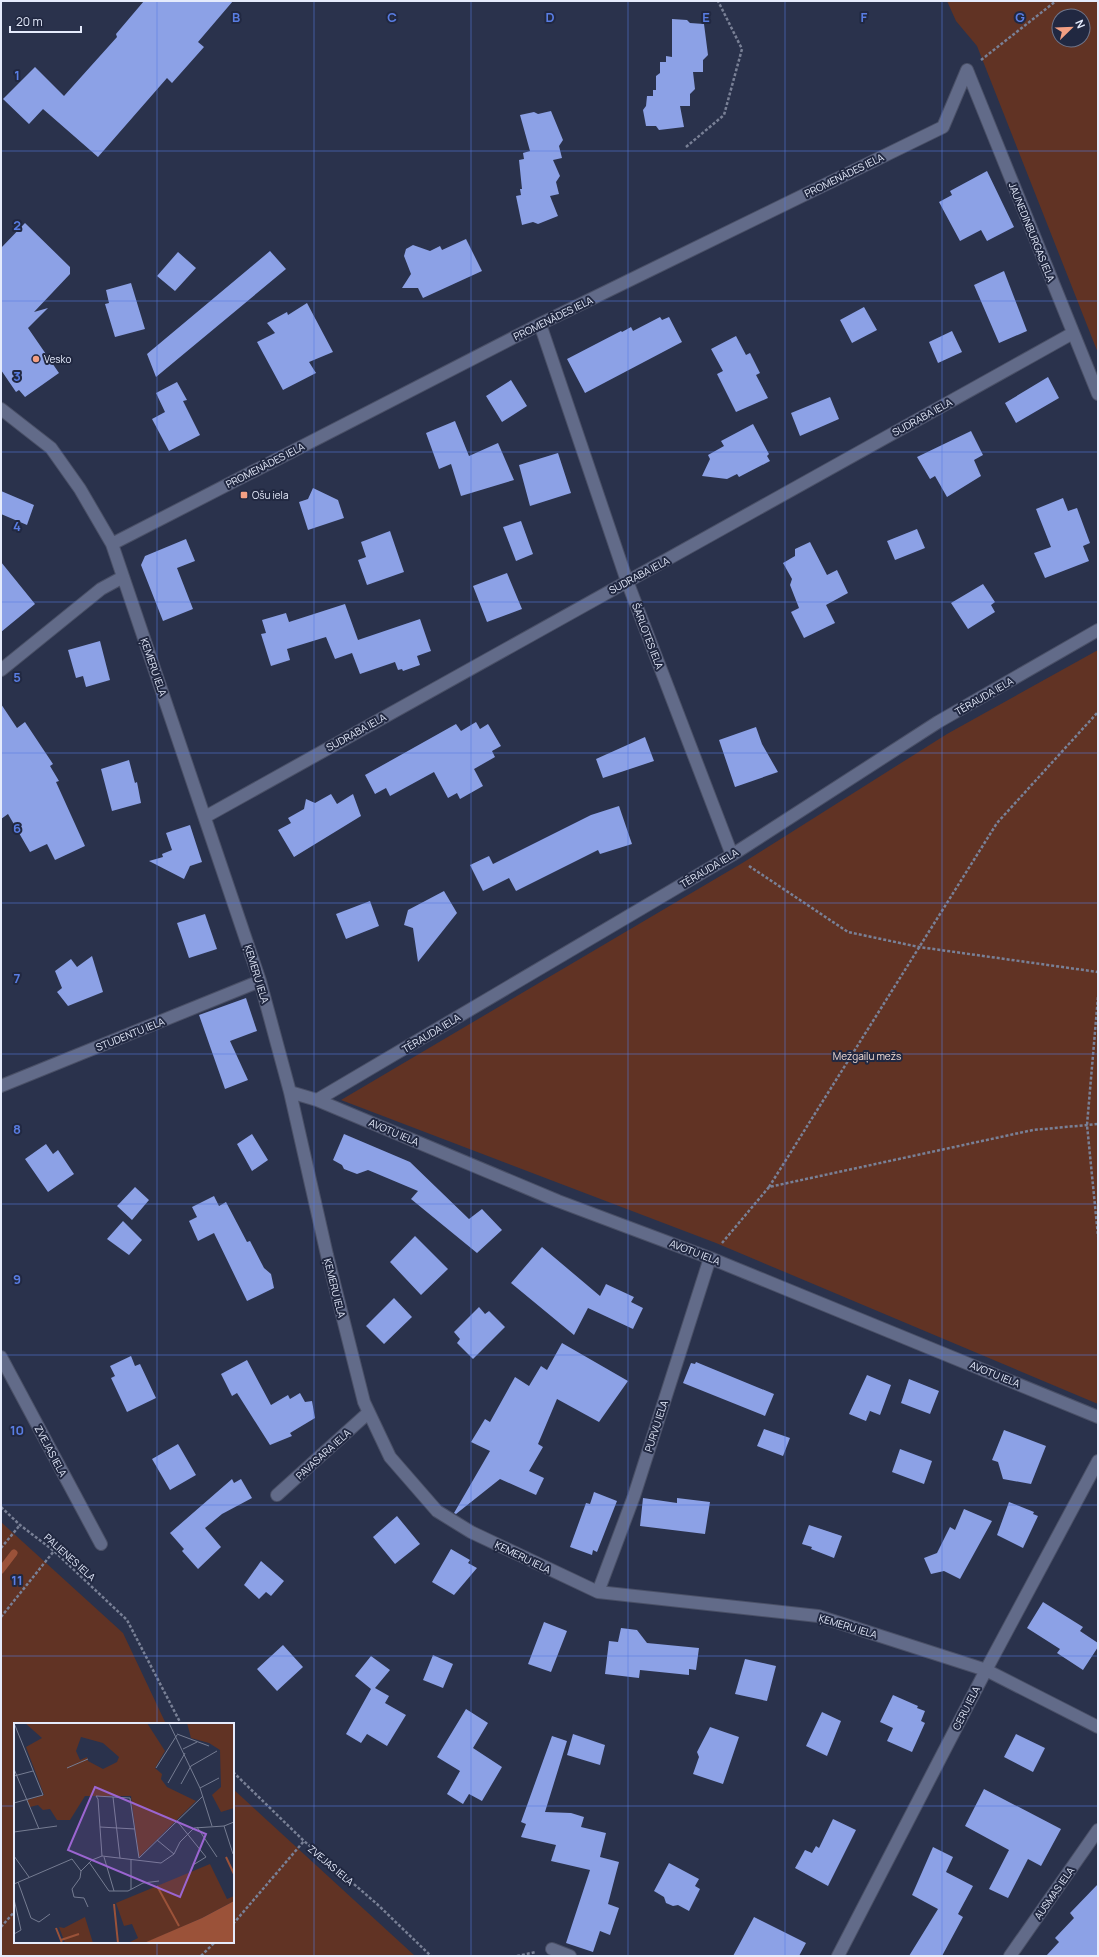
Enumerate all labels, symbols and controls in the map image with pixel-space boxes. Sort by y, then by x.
scale bar [10,8,81,34]
text: B [232,8,240,26]
text: C [387,8,397,26]
text: D [545,8,555,26]
text: E [702,8,710,26]
text: F [861,8,868,26]
text: G [1015,8,1025,26]
north arrow [1051,8,1091,48]
text: 20 m [16,13,43,30]
text: N [1072,17,1089,31]
text: 1 [14,66,20,84]
street label: PROMENĀDES IELA [802,149,887,200]
street label: JAUNEDINBURGAS IELA [1006,180,1059,284]
text: 2 [13,216,21,234]
street label: PROMENĀDES IELA [511,292,596,343]
place label: Vesko [44,352,71,366]
marker: Vesko [31,354,41,364]
text: 3 [13,367,21,385]
street label: SUDRABA IELA [890,394,955,439]
street label: PROMENĀDES IELA [223,439,307,491]
place label: Ošu iela [252,488,289,502]
marker: Ošu iela [239,490,249,500]
text: 4 [13,517,21,535]
street label: SUDRABA IELA [606,553,672,597]
street label: ŠARLOTES IELA [629,601,667,672]
street label: ĶEMERU IELA [138,636,171,699]
text: 5 [13,668,21,686]
street label: TĒRAUDA IELA [952,673,1016,718]
street label: SUDRABA IELA [324,709,389,754]
text: 6 [13,819,21,837]
street label: TĒRAUDA IELA [677,845,741,891]
street label: ĶEMERU IELA [241,943,273,1006]
text: 7 [14,969,21,987]
street label: TĒRAUDA IELA [399,1010,463,1056]
street label: STUDENTU IELA [94,1014,167,1054]
park label: Mežgaiļu mežs [833,1049,901,1063]
street label: AVOTU IELA [367,1115,422,1149]
text: 8 [13,1120,21,1138]
street label: AVOTU IELA [668,1236,723,1268]
street label: ĶEMERU IELA [321,1257,349,1320]
text: 9 [13,1270,21,1288]
street label: AVOTU IELA [968,1358,1023,1391]
street label: PURVU IELA [641,1398,671,1454]
text: 10 [10,1421,24,1439]
street label: ZVEJAS IELA [32,1423,71,1480]
street label: PAVASARA IELA [293,1425,354,1482]
street label: PALIENES IELA [41,1530,99,1584]
street label: ĶEMERU IELA [493,1537,554,1577]
text: 11 [11,1571,23,1589]
street label: ĶEMERU IELA [817,1610,880,1642]
street label: CERU IELA [949,1683,983,1732]
inset map [14,1723,234,1943]
street label: ZVEJAS IELA [305,1842,357,1889]
street label: AUSMAS IELA [1031,1863,1078,1922]

